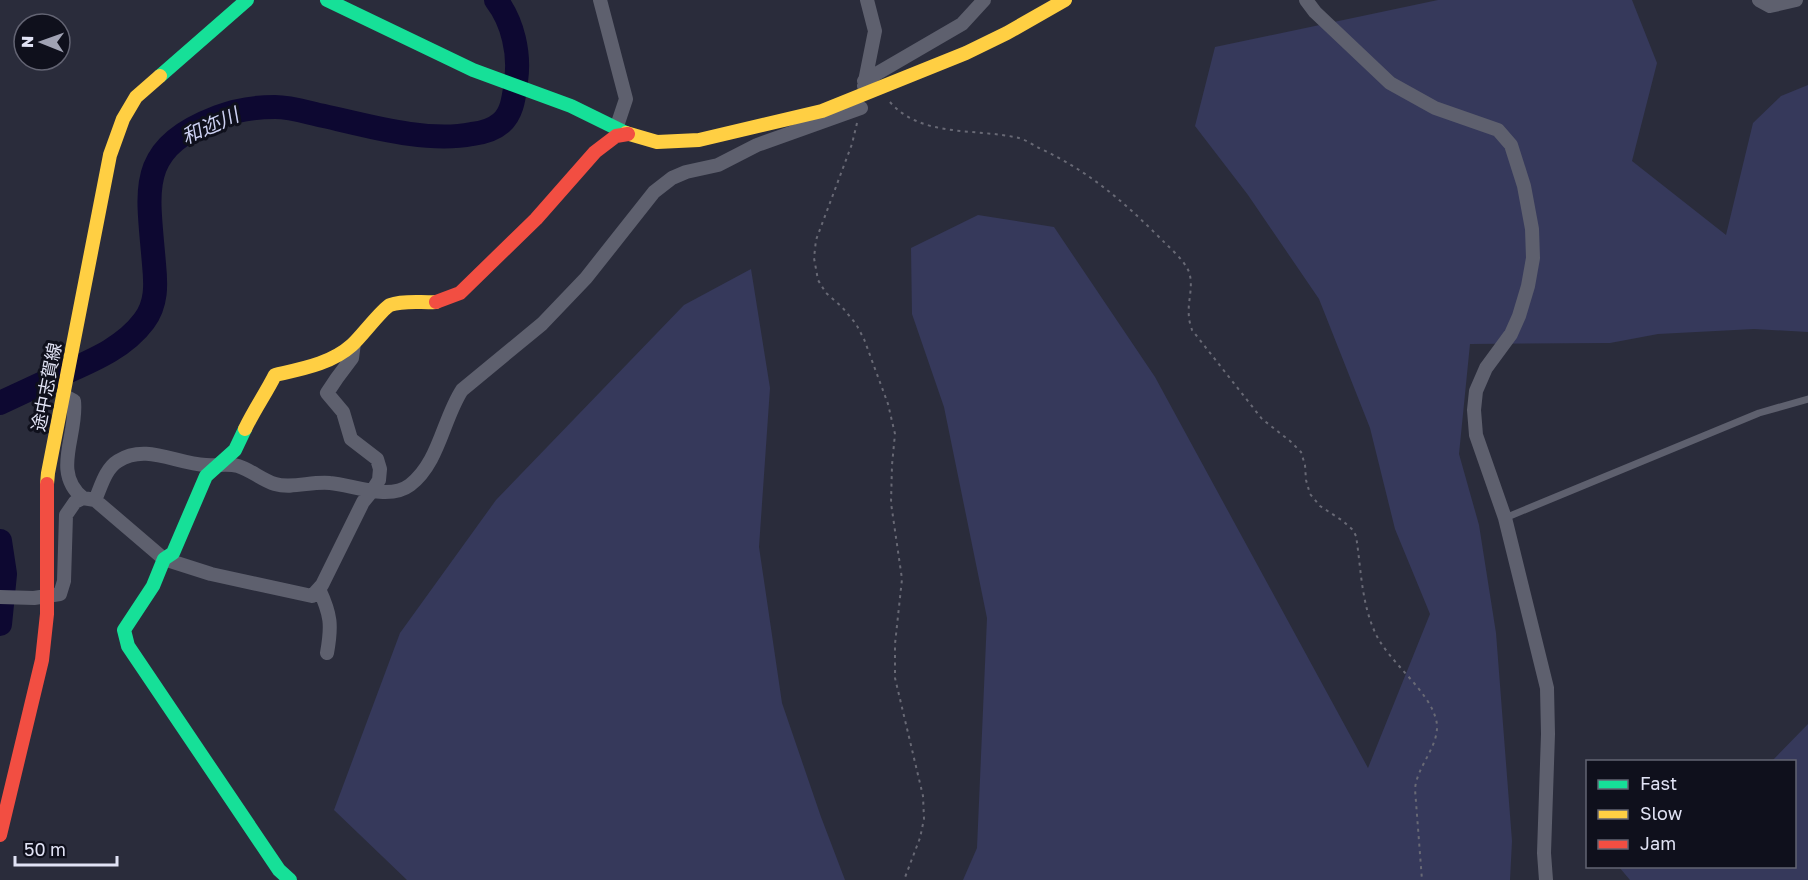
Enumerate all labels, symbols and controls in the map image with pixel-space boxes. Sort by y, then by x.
north arrow [12,12,72,72]
text: N [17,35,37,48]
water label: 和迩川 [177,101,244,148]
street label: 途中志賀線 [27,341,65,433]
legend [1586,760,1796,868]
text: Fast [1640,772,1677,794]
text: Slow [1640,802,1683,824]
scale bar [15,829,117,867]
text: Jam [1640,832,1676,854]
text: 50 m [24,838,66,860]

